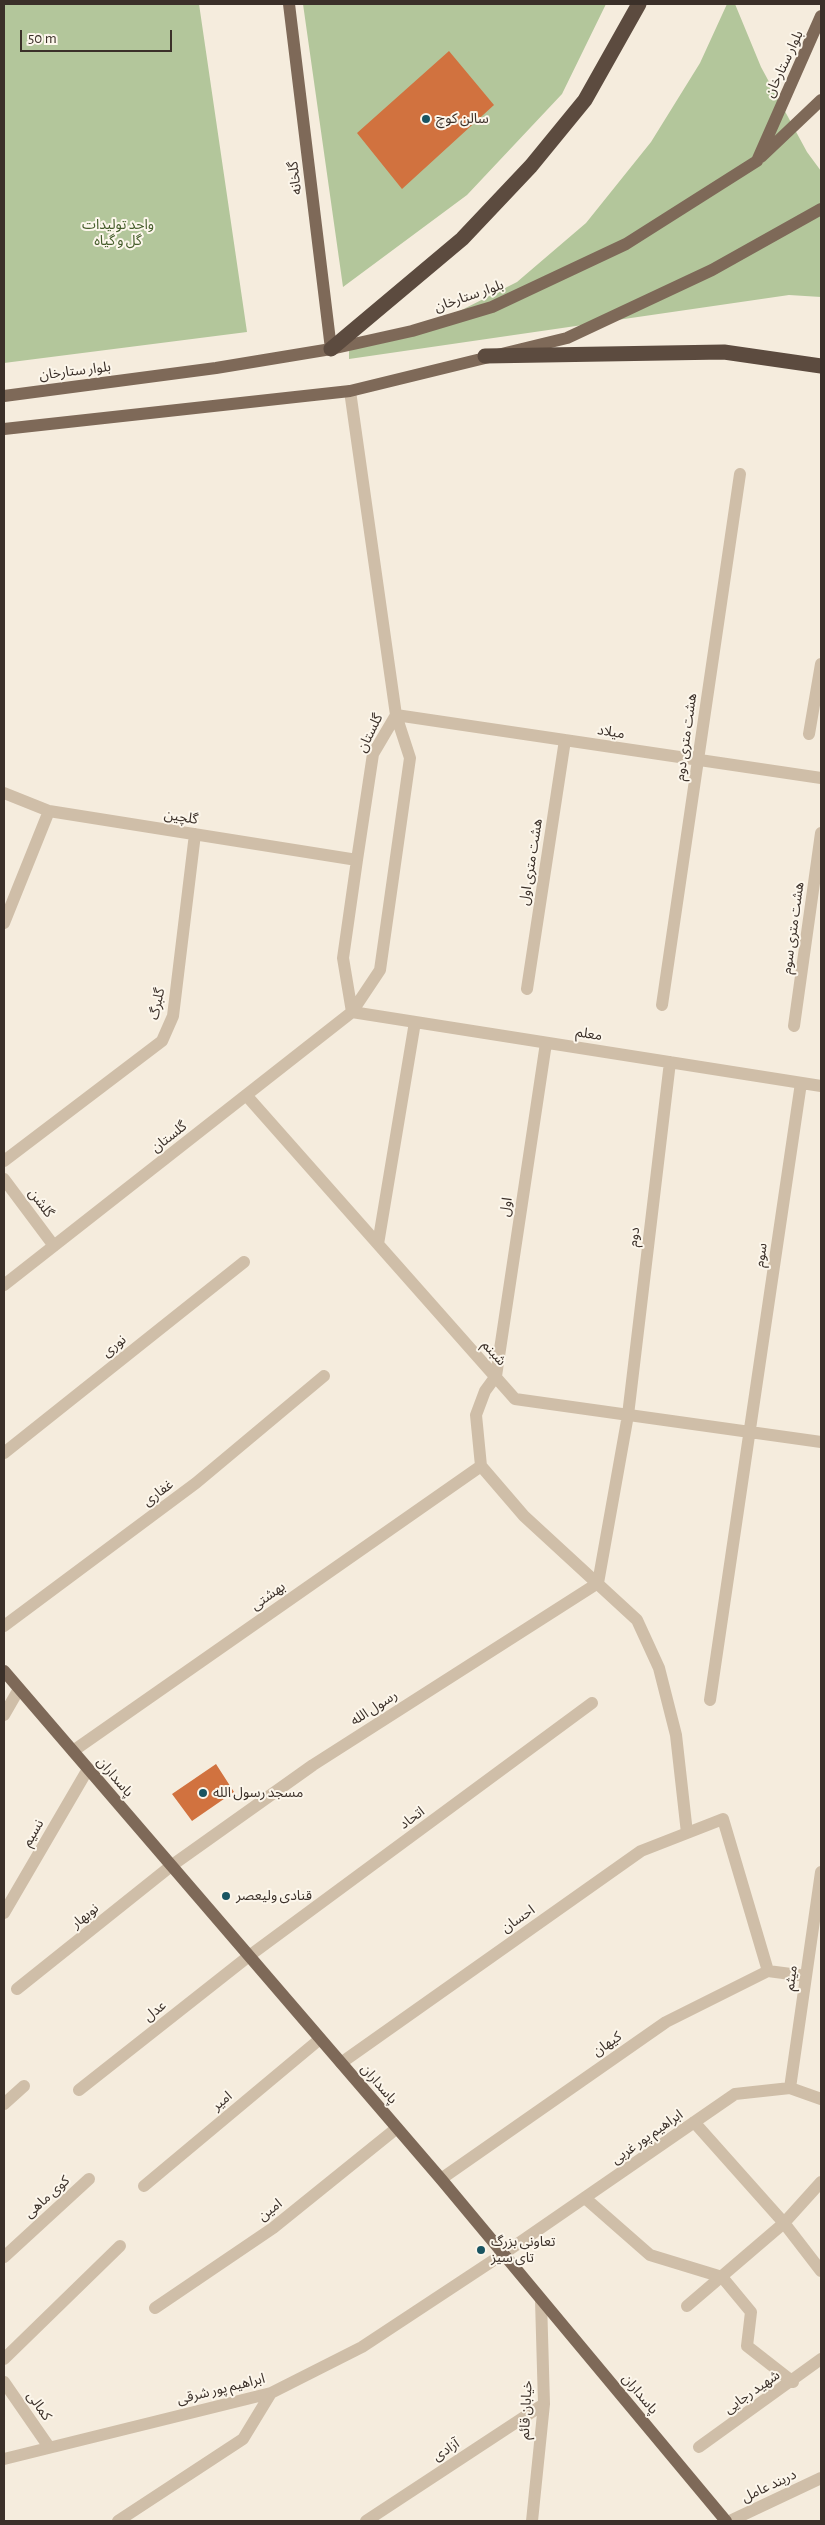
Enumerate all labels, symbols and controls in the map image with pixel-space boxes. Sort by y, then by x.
scale bar [22,20,175,52]
street label: بلوار ستارخان [761,28,807,100]
text: 50 m [28,31,57,46]
place label: سالن کوچ [436,111,489,127]
marker: سالن کوچ [420,113,432,125]
street label: گلخانه [285,160,305,196]
park label: واحد تولیدات گل و گیاه [82,217,154,250]
street label: بلوار ستارخان [432,276,506,316]
street label: بلوار ستارخان [38,358,112,384]
street label: هشت متری دوم [672,692,700,782]
street label: گلستان [354,711,386,755]
street label: میلاد [596,722,626,742]
street label: گلچین [163,806,199,828]
street label: هشت متری اول [516,817,546,907]
street label: هشت متری سوم [778,881,808,975]
street label: گلبرگ [145,987,169,1021]
street label: معلم [574,1024,604,1044]
street label: گلستان [148,1118,190,1156]
street label: گلشن [25,1185,57,1221]
street label: اول [496,1196,516,1218]
street label: دوم [624,1226,644,1248]
street label: سوم [751,1242,771,1268]
street label: نوری [99,1331,129,1361]
street label: شبنم [478,1337,510,1369]
street label: غفاری [139,1476,177,1510]
street label: بهشتی [247,1578,289,1614]
street label: رسول الله [347,1687,401,1729]
street label: پاسداران [93,1753,137,1801]
place label: مسجد رسول الله [213,1785,303,1801]
marker: مسجد رسول الله [197,1787,209,1799]
street label: اتحاد [396,1803,428,1833]
street label: نسیم [19,1816,47,1850]
place label: قنادی ولیعصر [236,1888,312,1904]
marker: قنادی ولیعصر [220,1890,232,1902]
street label: نوبهار [68,1900,102,1932]
street label: احسان [498,1901,538,1937]
street label: میثم [781,1964,801,1992]
street label: عدل [140,1997,170,2025]
street label: کیهان [589,2028,625,2060]
street label: پاسداران [357,2060,401,2108]
street label: امیر [208,2088,236,2114]
street label: ابراهیم پور غربی [608,2106,686,2168]
street label: کوی ماهی [21,2172,73,2222]
street label: امین [255,2195,285,2225]
place label: تعاونی بزرگ تای سیز [491,2234,555,2266]
marker: تعاونی بزرگ تای سیز [475,2244,487,2256]
street label: شهید رجایی [721,2367,783,2417]
street label: ابراهیم پور شرقی [175,2370,267,2408]
street label: پاسداران [618,2370,662,2418]
street label: خیابان قائم [516,2380,536,2440]
street label: کمالی [23,2388,55,2424]
street label: آزادی [429,2435,463,2465]
street label: دربند عامل [739,2466,799,2506]

